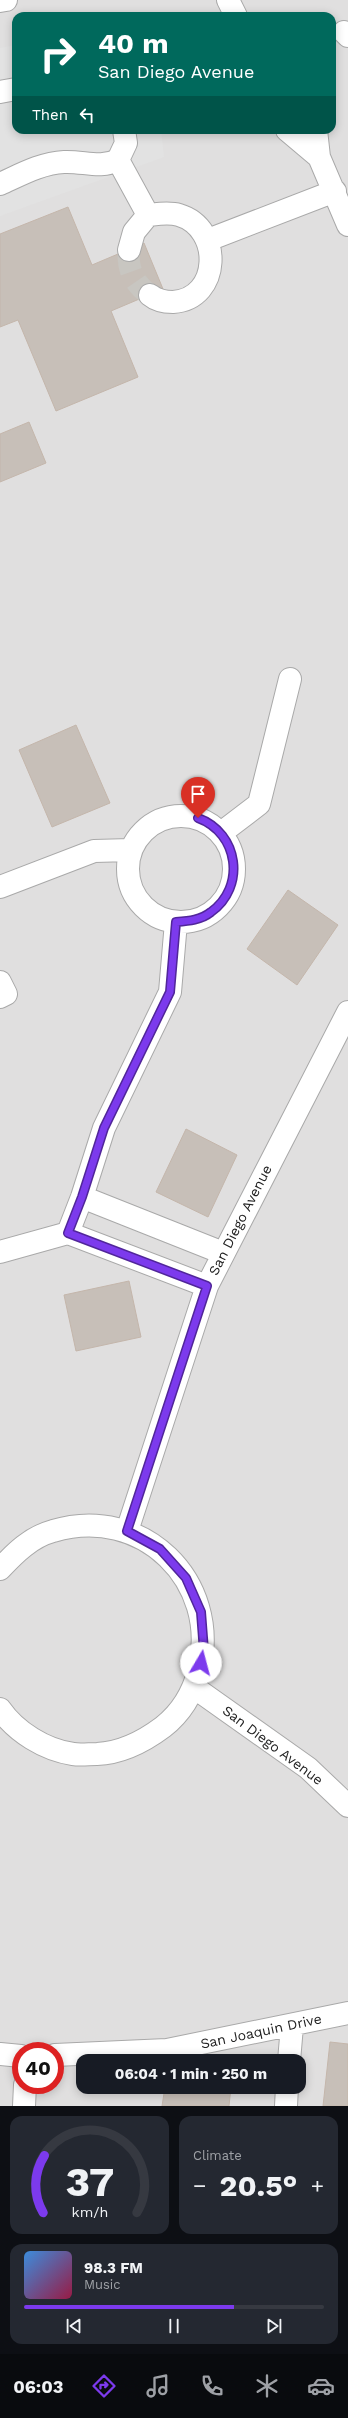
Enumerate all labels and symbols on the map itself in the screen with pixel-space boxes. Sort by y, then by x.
pin [181,777,215,818]
street label: San Diego Avenue [205,1162,275,1278]
position arrow [180,1642,222,1684]
street label: San Diego Avenue [220,1702,326,1788]
street label: San Joaquin Drive [199,2010,323,2052]
speed limit sign: 40 [12,2042,64,2094]

